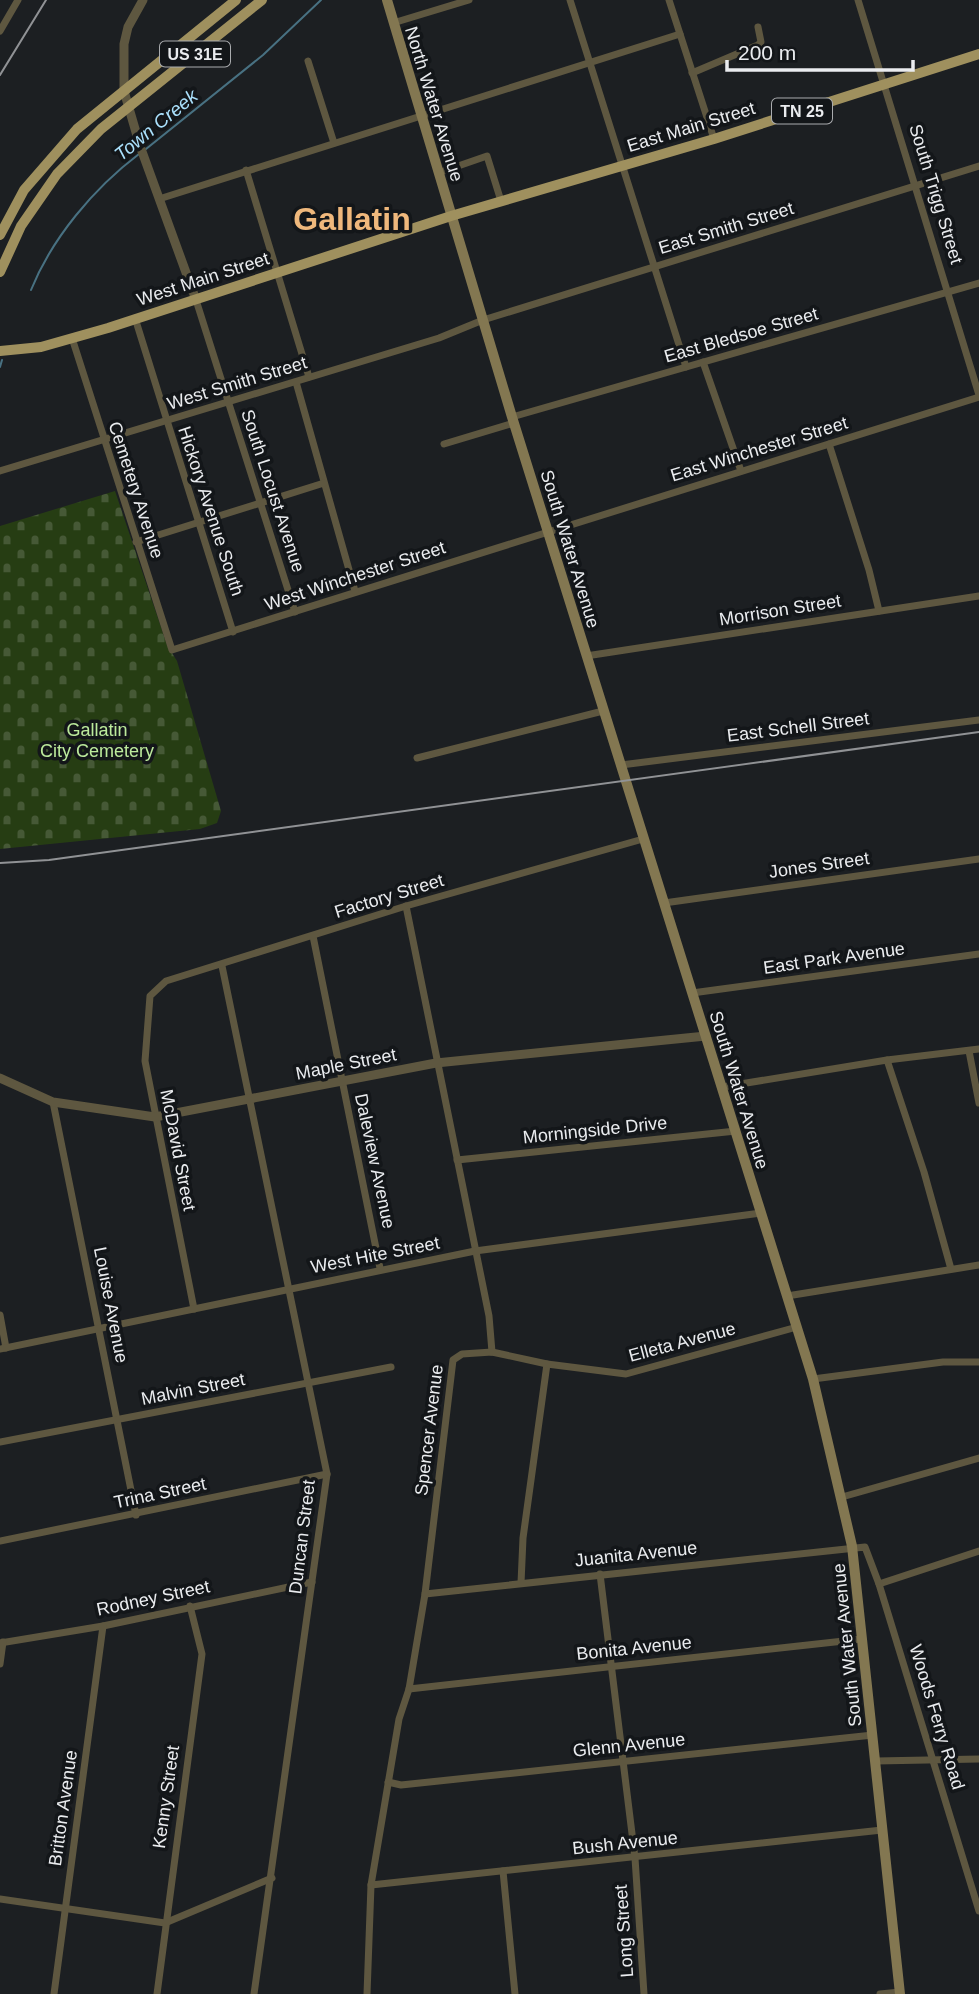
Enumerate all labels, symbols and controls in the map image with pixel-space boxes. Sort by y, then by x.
street label: North Water Avenue [401,24,467,184]
scale bar [727,28,912,72]
text: 200 m [738,41,796,64]
road number: US 31E [160,42,230,66]
water label: Town Creek [110,84,203,165]
street label: East Main Street [624,98,758,156]
road number: TN 25 [772,99,832,124]
street label: South Trigg Street [905,122,967,266]
street label: East Smith Street [656,198,796,258]
district label: Gallatin [293,201,411,237]
street label: West Main Street [134,248,272,310]
street label: East Bledsoe Street [662,303,820,367]
street label: West Smith Street [165,352,309,414]
street label: South Locust Avenue [237,407,309,575]
street label: East Winchester Street [668,413,850,485]
street label: Cemetery Avenue [104,419,168,561]
street label: Hickory Avenue South [174,424,248,598]
street label: South Water Avenue [536,468,604,630]
street label: West Winchester Street [262,537,448,615]
street label: Morrison Street [718,590,842,630]
street label: East Schell Street [726,708,870,746]
park label: Gallatin City Cemetery [40,720,154,761]
street label: Jones Street [768,848,870,882]
street label: Factory Street [332,870,446,922]
street label: East Park Avenue [762,938,906,978]
street label: South Water Avenue [705,1009,773,1171]
street label: Maple Street [294,1044,398,1084]
street label: McDavid Street [156,1088,200,1212]
street label: Daleview Avenue [351,1092,399,1230]
street label: Morningside Drive [522,1112,668,1148]
street label: West Hite Street [309,1233,441,1277]
street label: Louise Avenue [90,1245,132,1365]
street label: Elleta Avenue [626,1318,738,1366]
street label: Spencer Avenue [411,1363,447,1497]
street label: Malvin Street [140,1369,246,1409]
street label: Trina Street [112,1474,208,1512]
street label: Duncan Street [285,1479,319,1595]
street label: Juanita Avenue [574,1538,698,1570]
street label: South Water Avenue [828,1562,866,1728]
street label: Rodney Street [95,1576,211,1620]
street label: Bonita Avenue [575,1632,693,1664]
street label: Woods Ferry Road [905,1642,969,1792]
street label: Glenn Avenue [572,1729,686,1761]
street label: Kenny Street [149,1744,183,1850]
street label: Britton Avenue [45,1749,81,1867]
street label: Bush Avenue [571,1828,679,1858]
street label: Long Street [611,1884,637,1978]

